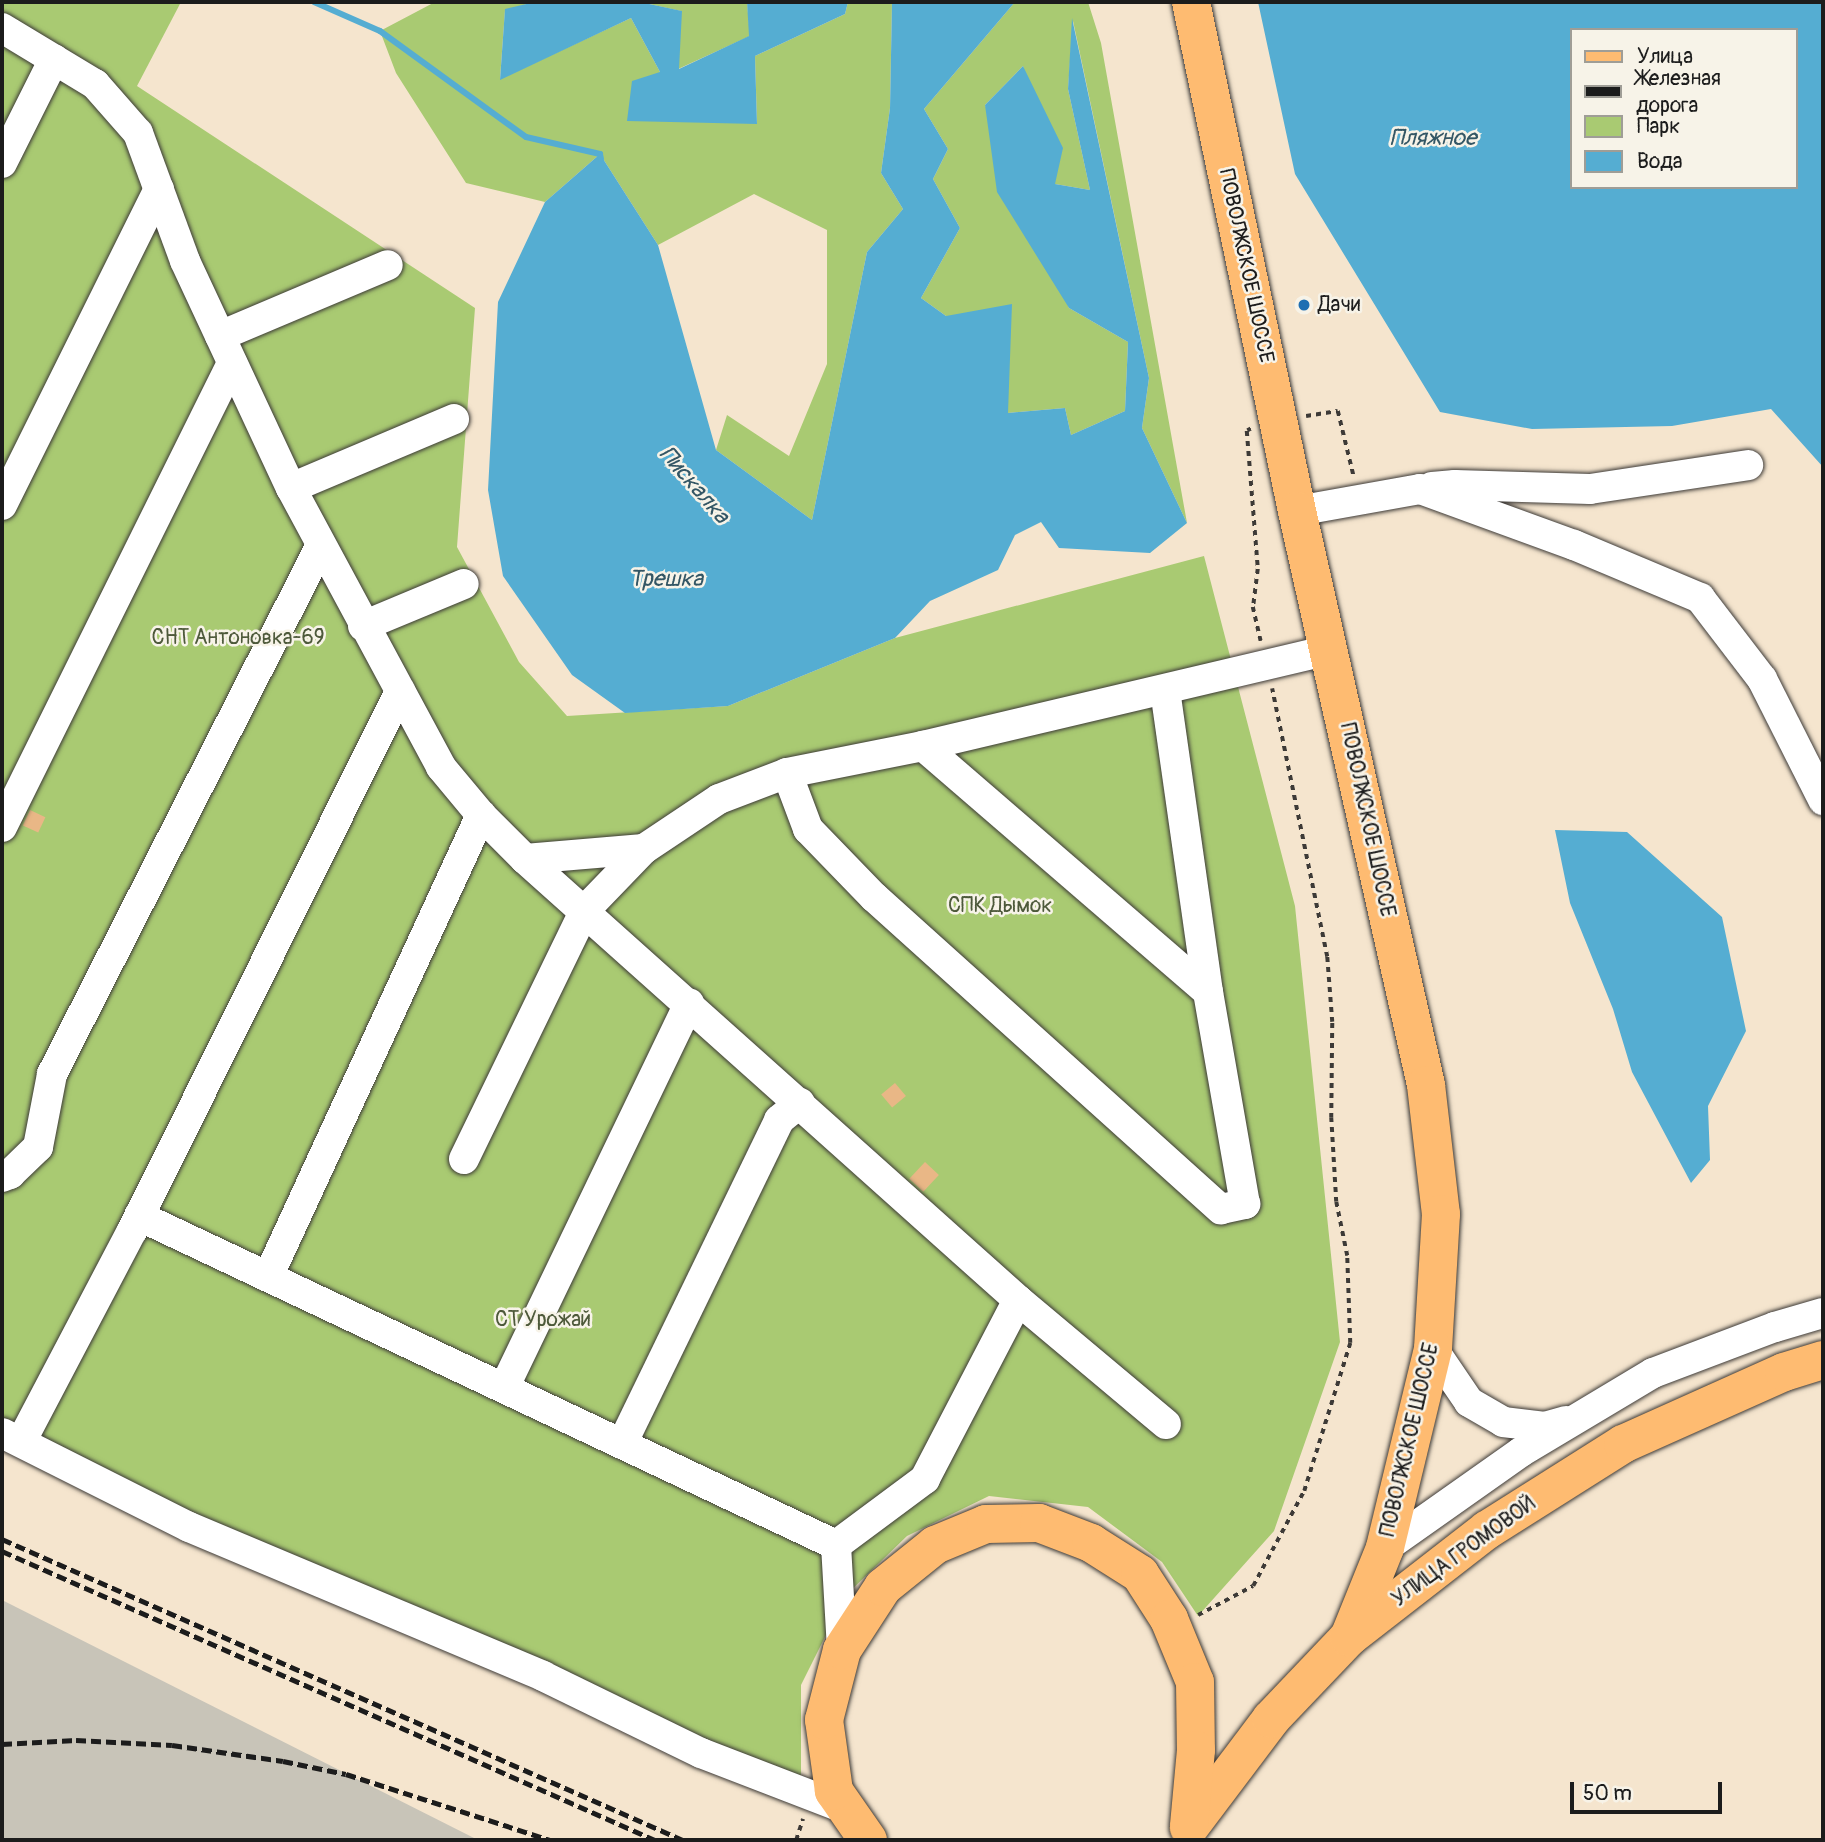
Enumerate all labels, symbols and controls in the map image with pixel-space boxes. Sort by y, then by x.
legend [1570,28,1797,189]
text: Улица [1637,43,1693,70]
text: Железная дорога [1636,65,1721,119]
text: Парк [1637,113,1680,140]
water label: Пляжное [1390,124,1476,152]
text: Вода [1637,148,1683,175]
street label: ПОВОЛЖСКОЕ ШОССЕ [1213,167,1279,365]
place label: Дачи [1318,292,1360,318]
marker: Дачи [1296,297,1312,313]
water label: Пискалка [653,441,735,529]
water label: Трешка [629,565,703,593]
park label: СНТ Антоновка-69 [151,625,325,651]
street label: ПОВОЛЖСКОЕ ШОССЕ [1334,721,1400,919]
park label: СПК Дымок [948,893,1052,919]
park label: СТ Урожай [495,1307,591,1333]
street label: ПОВОЛЖСКОЕ ШОССЕ [1376,1341,1444,1539]
street label: УЛИЦА ГРОМОВОЙ [1387,1492,1541,1612]
scale bar [1573,1769,1725,1813]
text: 50 m [1583,1780,1632,1807]

